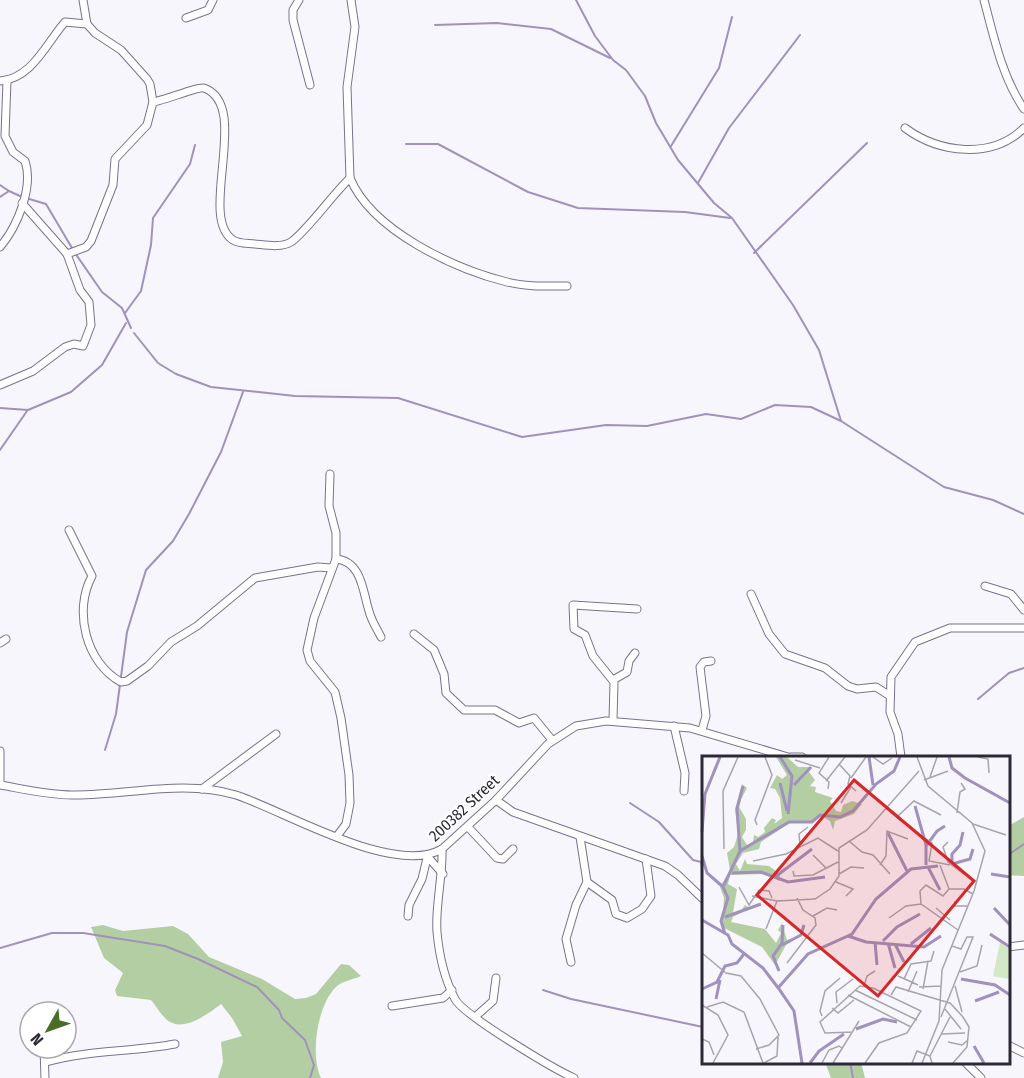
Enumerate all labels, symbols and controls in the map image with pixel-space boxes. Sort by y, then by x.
inset map [702,756,1009,1063]
street label: 200382 Street [425,770,504,845]
north arrow [18,1000,78,1060]
text: N [27,1030,47,1049]

